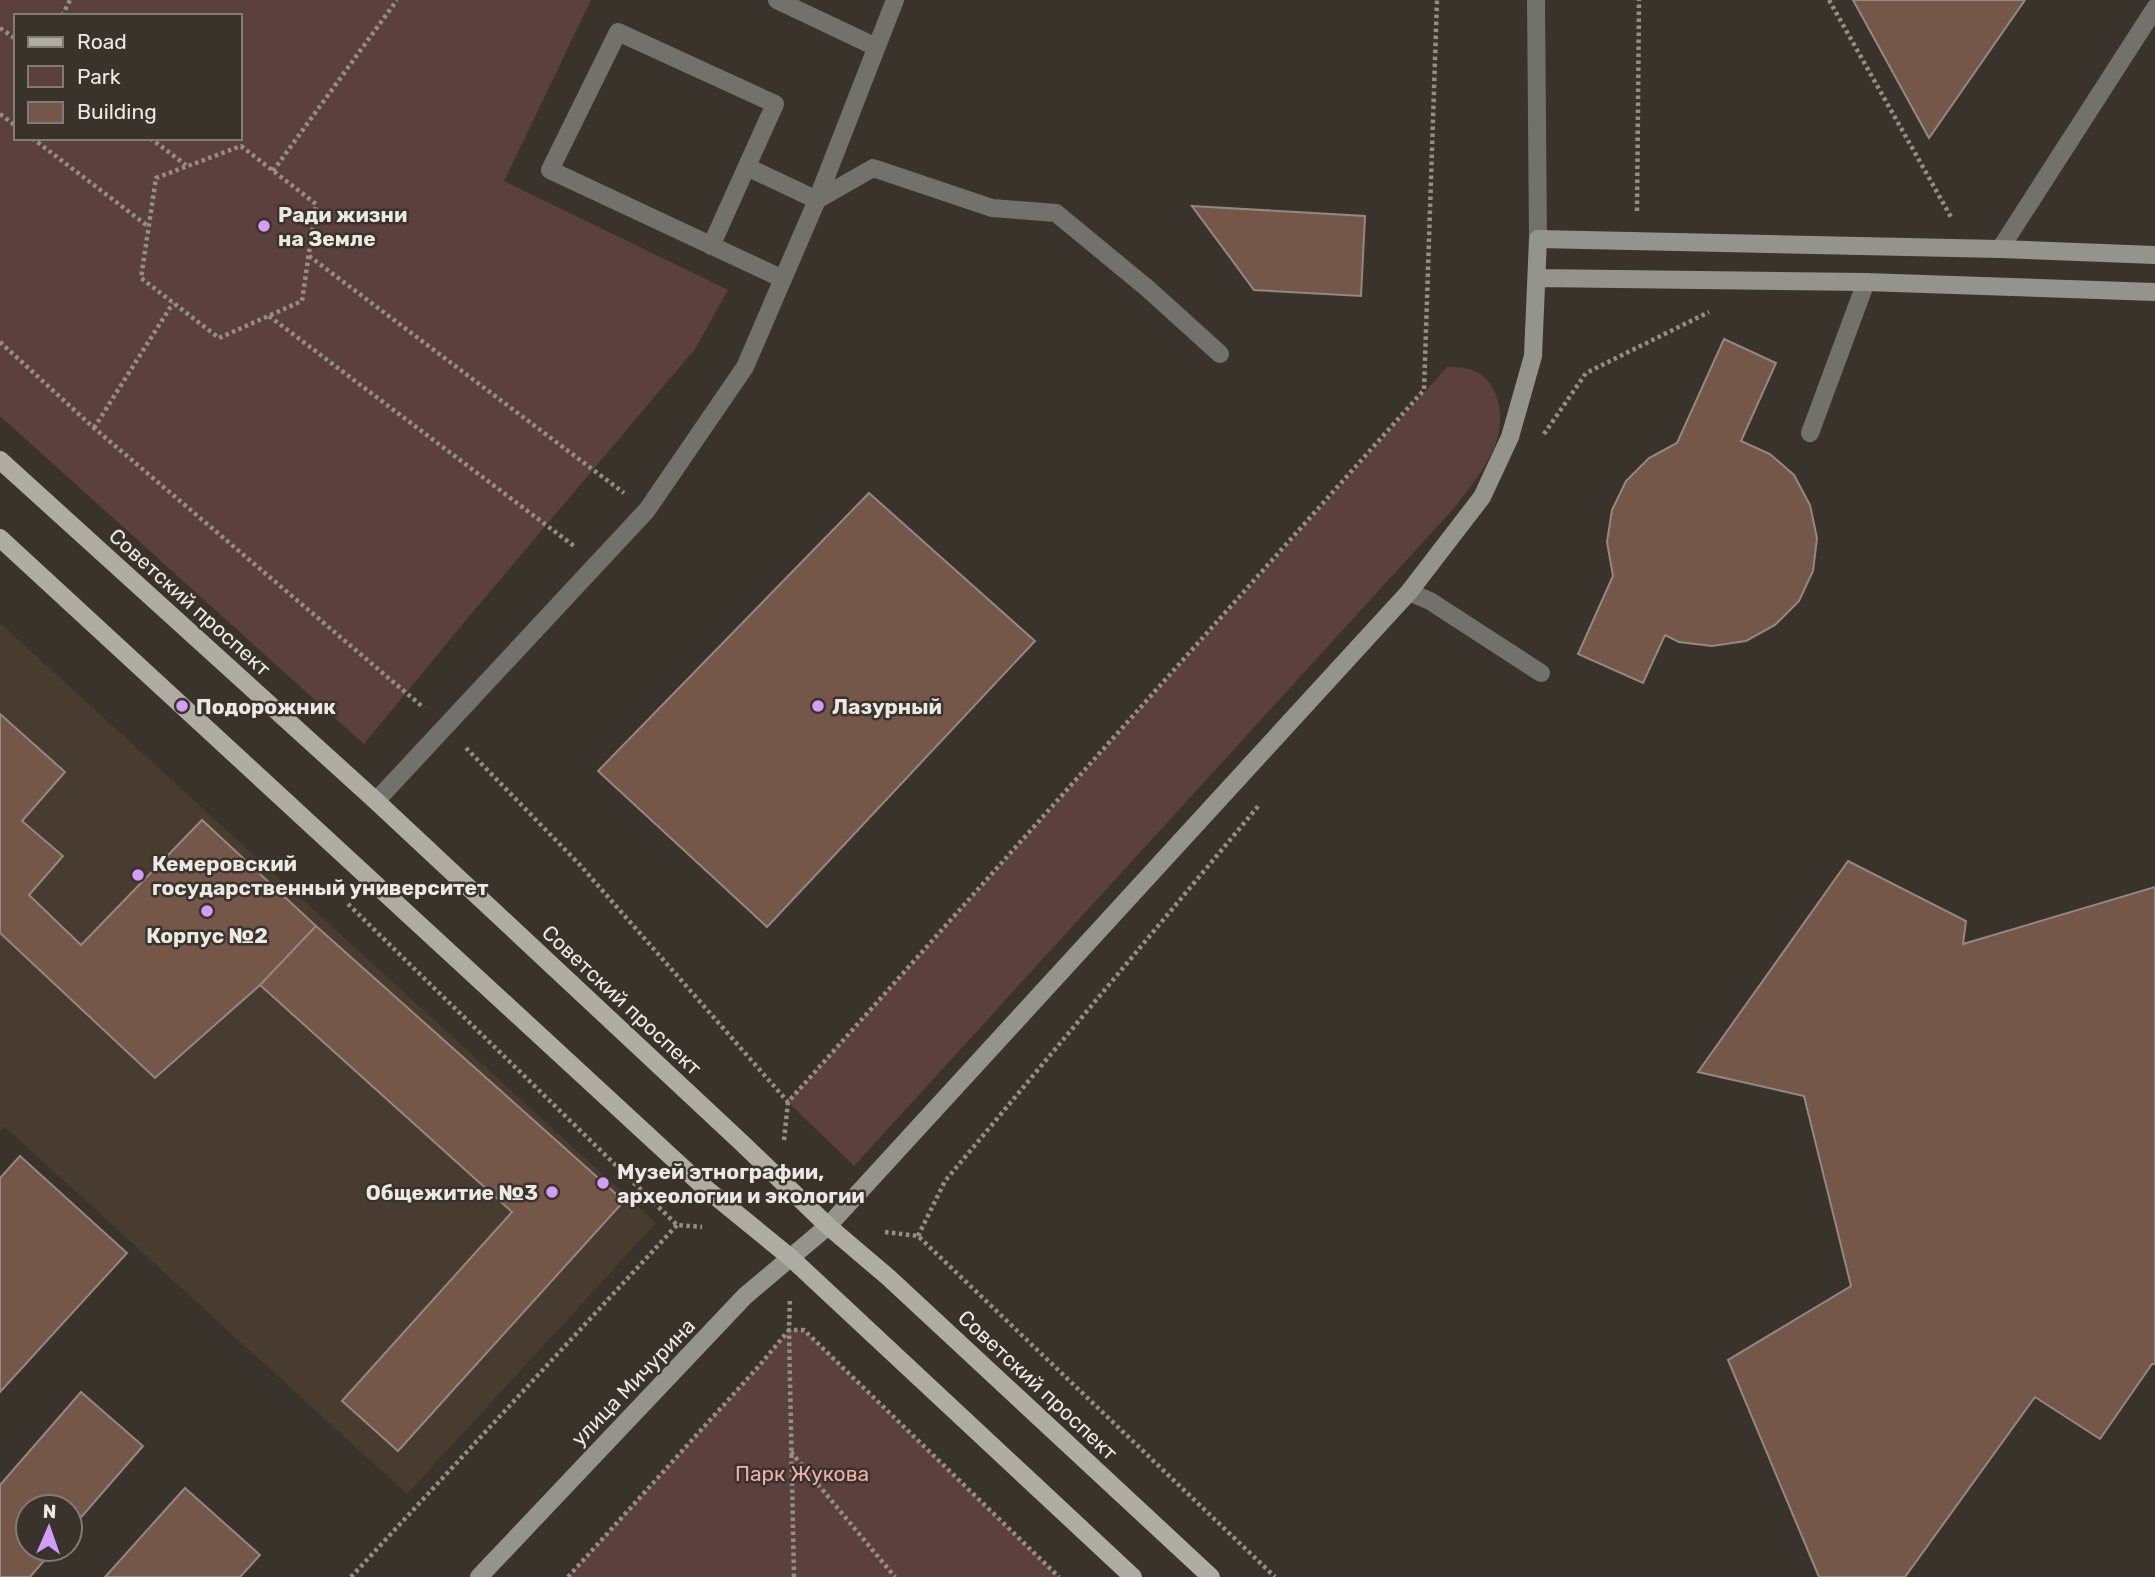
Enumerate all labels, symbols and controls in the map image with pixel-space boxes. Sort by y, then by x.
legend [14,14,242,140]
text: Road [77,29,127,54]
text: Park [77,64,121,89]
text: Building [77,99,157,124]
place label: Ради жизни на Земле [278,202,407,251]
marker: Ради жизни на Земле [256,218,272,234]
street label: Советский проспект [104,523,276,681]
place label: Подорожник [196,694,336,719]
place label: Лазурный [832,694,942,719]
marker: Подорожник [174,698,190,714]
marker: Лазурный [810,698,826,714]
place label: Кемеровский государственный университет [152,851,489,900]
marker: Кемеровский государственный университет [130,867,146,883]
marker: Корпус №2 [199,903,215,919]
street label: Советский проспект [537,920,707,1080]
place label: Корпус №2 [146,923,268,948]
place label: Музей этнографии, археологии и экологии [617,1159,865,1208]
marker: Музей этнографии, археологии и экологии [595,1175,611,1191]
place label: Общежитие №3 [366,1180,538,1205]
marker: Общежитие №3 [544,1184,560,1200]
street label: Советский проспект [953,1305,1123,1465]
street label: улица Мичурина [566,1313,700,1451]
park label: Парк Жукова [735,1461,869,1486]
north arrow [14,1493,84,1563]
text: N [42,1500,57,1523]

